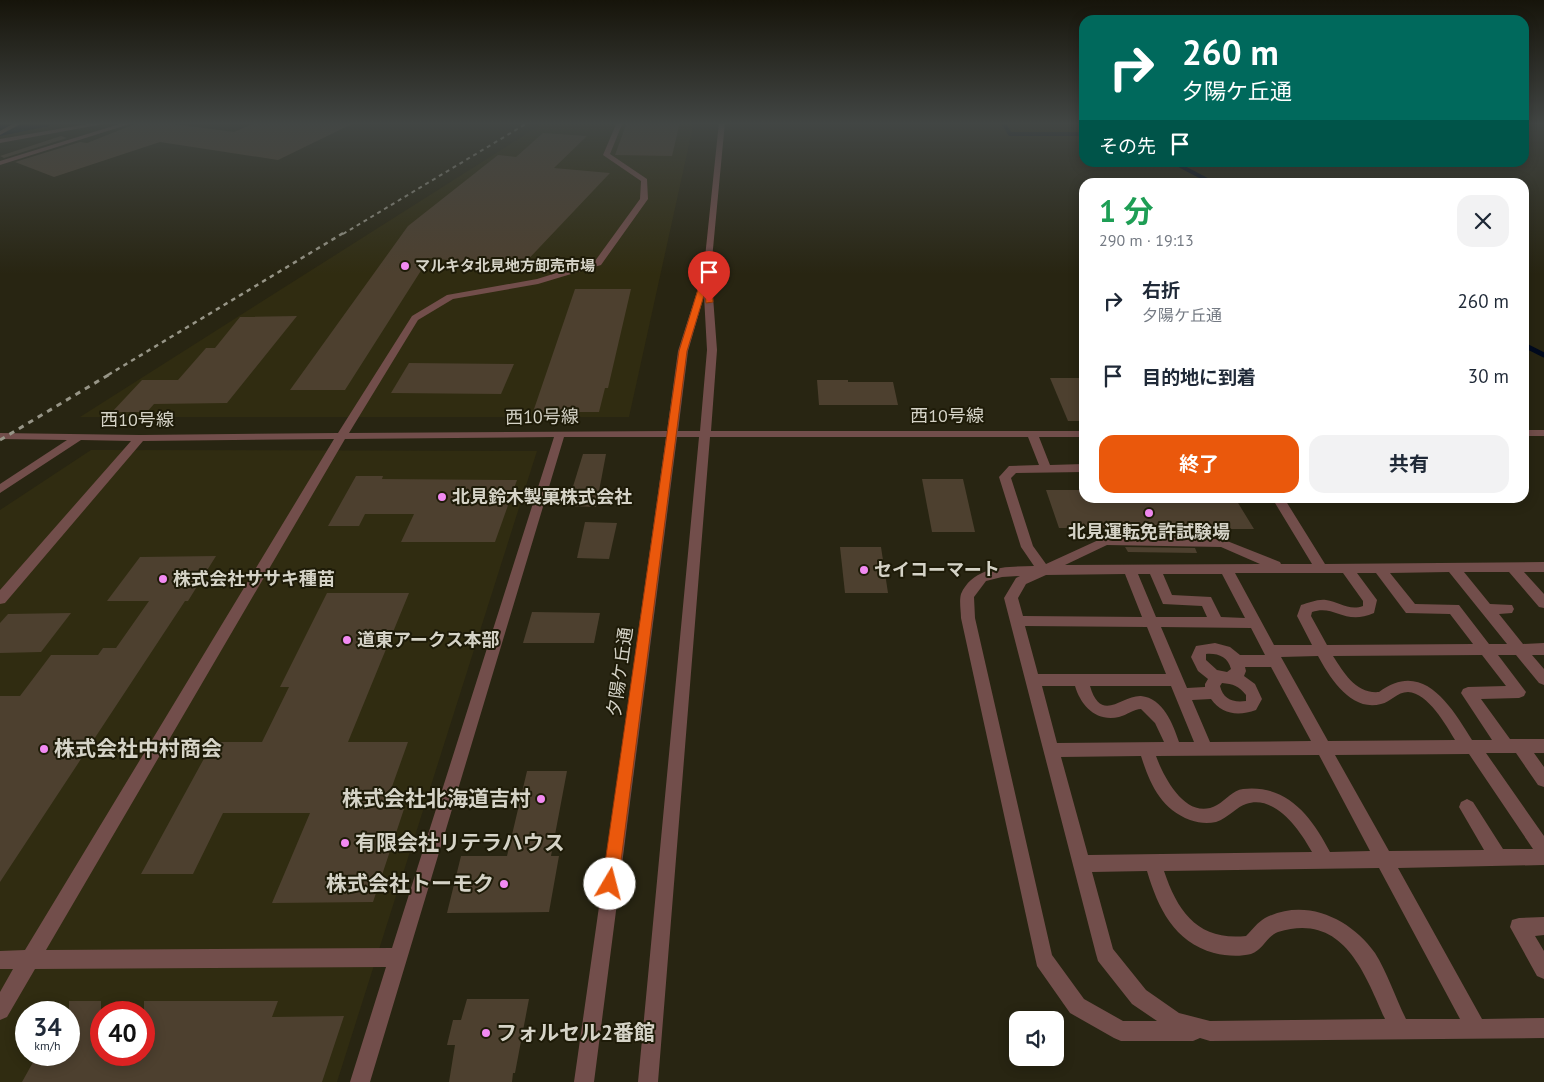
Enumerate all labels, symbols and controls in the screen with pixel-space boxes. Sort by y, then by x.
text: 260 m [1182,29,1279,75]
icon: right [1099,35,1164,100]
text: 夕陽ケ丘通 [1182,77,1292,105]
icon: arrive [1166,130,1194,158]
text: その先 [1099,134,1156,158]
text: 1 分 [1099,191,1154,230]
button: close [1457,195,1509,247]
text: 290 m · 19:13 [1099,230,1194,250]
pin [688,251,730,302]
place label: マルキタ北見地方卸売市場 [415,256,595,275]
icon: arrive [695,258,723,286]
marker: マルキタ北見地方卸売市場 [399,260,411,272]
text: 右折 [1142,278,1180,302]
icon: right [1099,287,1127,315]
text: 260 m [1457,289,1509,313]
text: 夕陽ケ丘通 [1142,305,1222,325]
icon: arrive [1099,362,1127,390]
text: 30 m [1468,364,1509,388]
text: 目的地に到着 [1142,365,1256,389]
street label: 西10号線 [505,404,579,429]
street label: 西10号線 [910,404,984,427]
street label: 西10号線 [100,408,174,431]
button: 終了 [1099,435,1299,493]
button: 共有 [1309,435,1509,493]
place label: 北見鈴木製菓株式会社 [452,485,632,508]
marker: 北見鈴木製菓株式会社 [436,491,448,503]
marker: 北見運転免許試験場 [1143,507,1155,519]
place label: 北見運転免許試験場 [1068,520,1230,543]
place label: セイコーマート [874,558,1000,581]
marker: セイコーマート [858,564,870,576]
place label: 株式会社ササキ種苗 [173,567,335,590]
marker: 株式会社ササキ種苗 [157,573,169,585]
street label: 夕陽ケ丘通 [602,626,637,718]
place label: 道東アークス本部 [357,628,499,651]
marker: 道東アークス本部 [341,634,353,646]
place label: 株式会社中村商会 [54,735,222,762]
marker: 株式会社中村商会 [38,743,50,755]
place label: 株式会社北海道吉村 [342,785,531,812]
marker: 株式会社北海道吉村 [535,793,547,805]
place label: 有限会社リテラハウス [355,829,565,856]
marker: 有限会社リテラハウス [339,837,351,849]
position arrow [583,857,635,909]
place label: 株式会社トーモク [326,870,494,897]
marker: 株式会社トーモク [498,878,510,890]
speed limit sign: 40 [90,1001,155,1066]
text: 34 [33,1011,62,1043]
map controls [1009,1011,1064,1066]
button: sound [1009,1011,1064,1066]
place label: フォルセル2番館 [496,1019,655,1046]
marker: フォルセル2番館 [480,1027,492,1039]
text: km/h [34,1038,61,1053]

